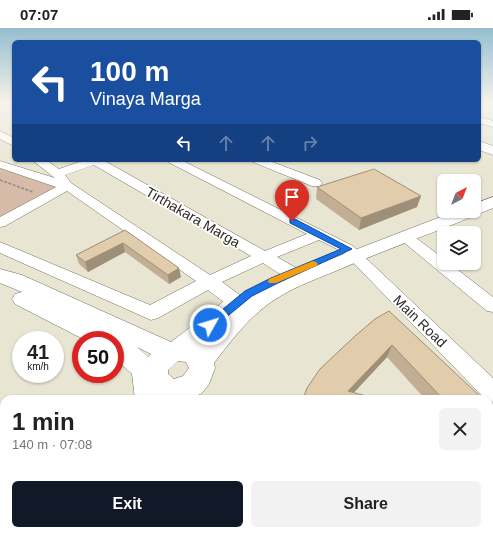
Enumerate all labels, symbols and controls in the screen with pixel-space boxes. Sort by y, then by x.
text: 07:07 [20,6,58,23]
icon: left [24,56,76,108]
text: 100 m [90,56,169,87]
text: Vinaya Marga [90,89,201,109]
icon: left [173,132,195,154]
icon: ahead [215,132,237,154]
icon: ahead [257,132,279,154]
icon: right [299,132,321,154]
north arrow [437,174,481,218]
map controls [437,174,481,270]
pin [275,180,309,221]
street label: Tirthakara Marga [143,184,243,251]
icon: arrive [281,186,303,208]
button: layers [437,226,481,270]
street label: Main Road [390,292,450,350]
position arrow [189,304,231,346]
speed limit sign: 50 [72,331,124,383]
text: 41 [27,341,49,363]
text: km/h [27,361,49,372]
text: 1 min [12,408,75,435]
button: close [439,408,481,450]
text: 140 m · 07:08 [12,437,92,452]
button: Exit [12,481,243,527]
button: Share [251,481,481,527]

